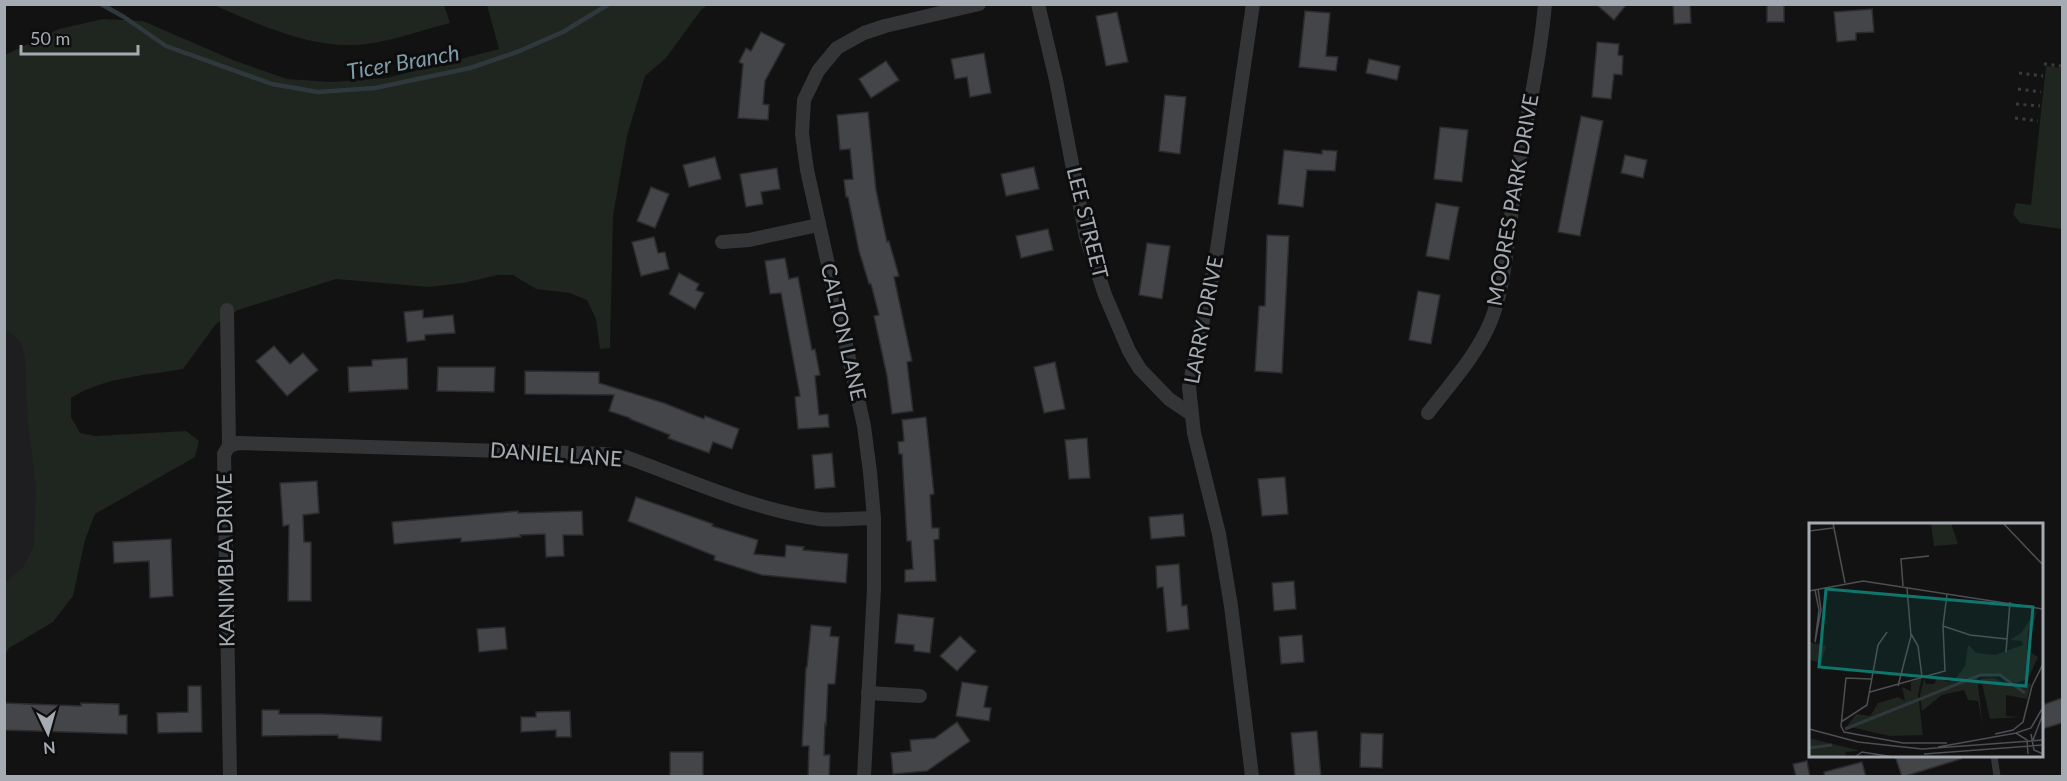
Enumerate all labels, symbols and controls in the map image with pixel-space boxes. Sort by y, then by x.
scale bar [21,18,138,56]
text: 50 m [30,27,70,49]
water label: Ticer Branch [344,38,461,85]
street label: MOORES PARK DRIVE [1481,92,1542,308]
street label: LEE STREET [1063,164,1115,282]
street label: LARRY DRIVE [1178,254,1227,386]
street label: CALTON LANE [817,261,872,403]
street label: DANIEL LANE [489,436,623,471]
street label: KANIMBLA DRIVE [210,473,239,647]
inset map [1809,523,2043,757]
north arrow [18,703,78,763]
text: N [42,738,56,758]

